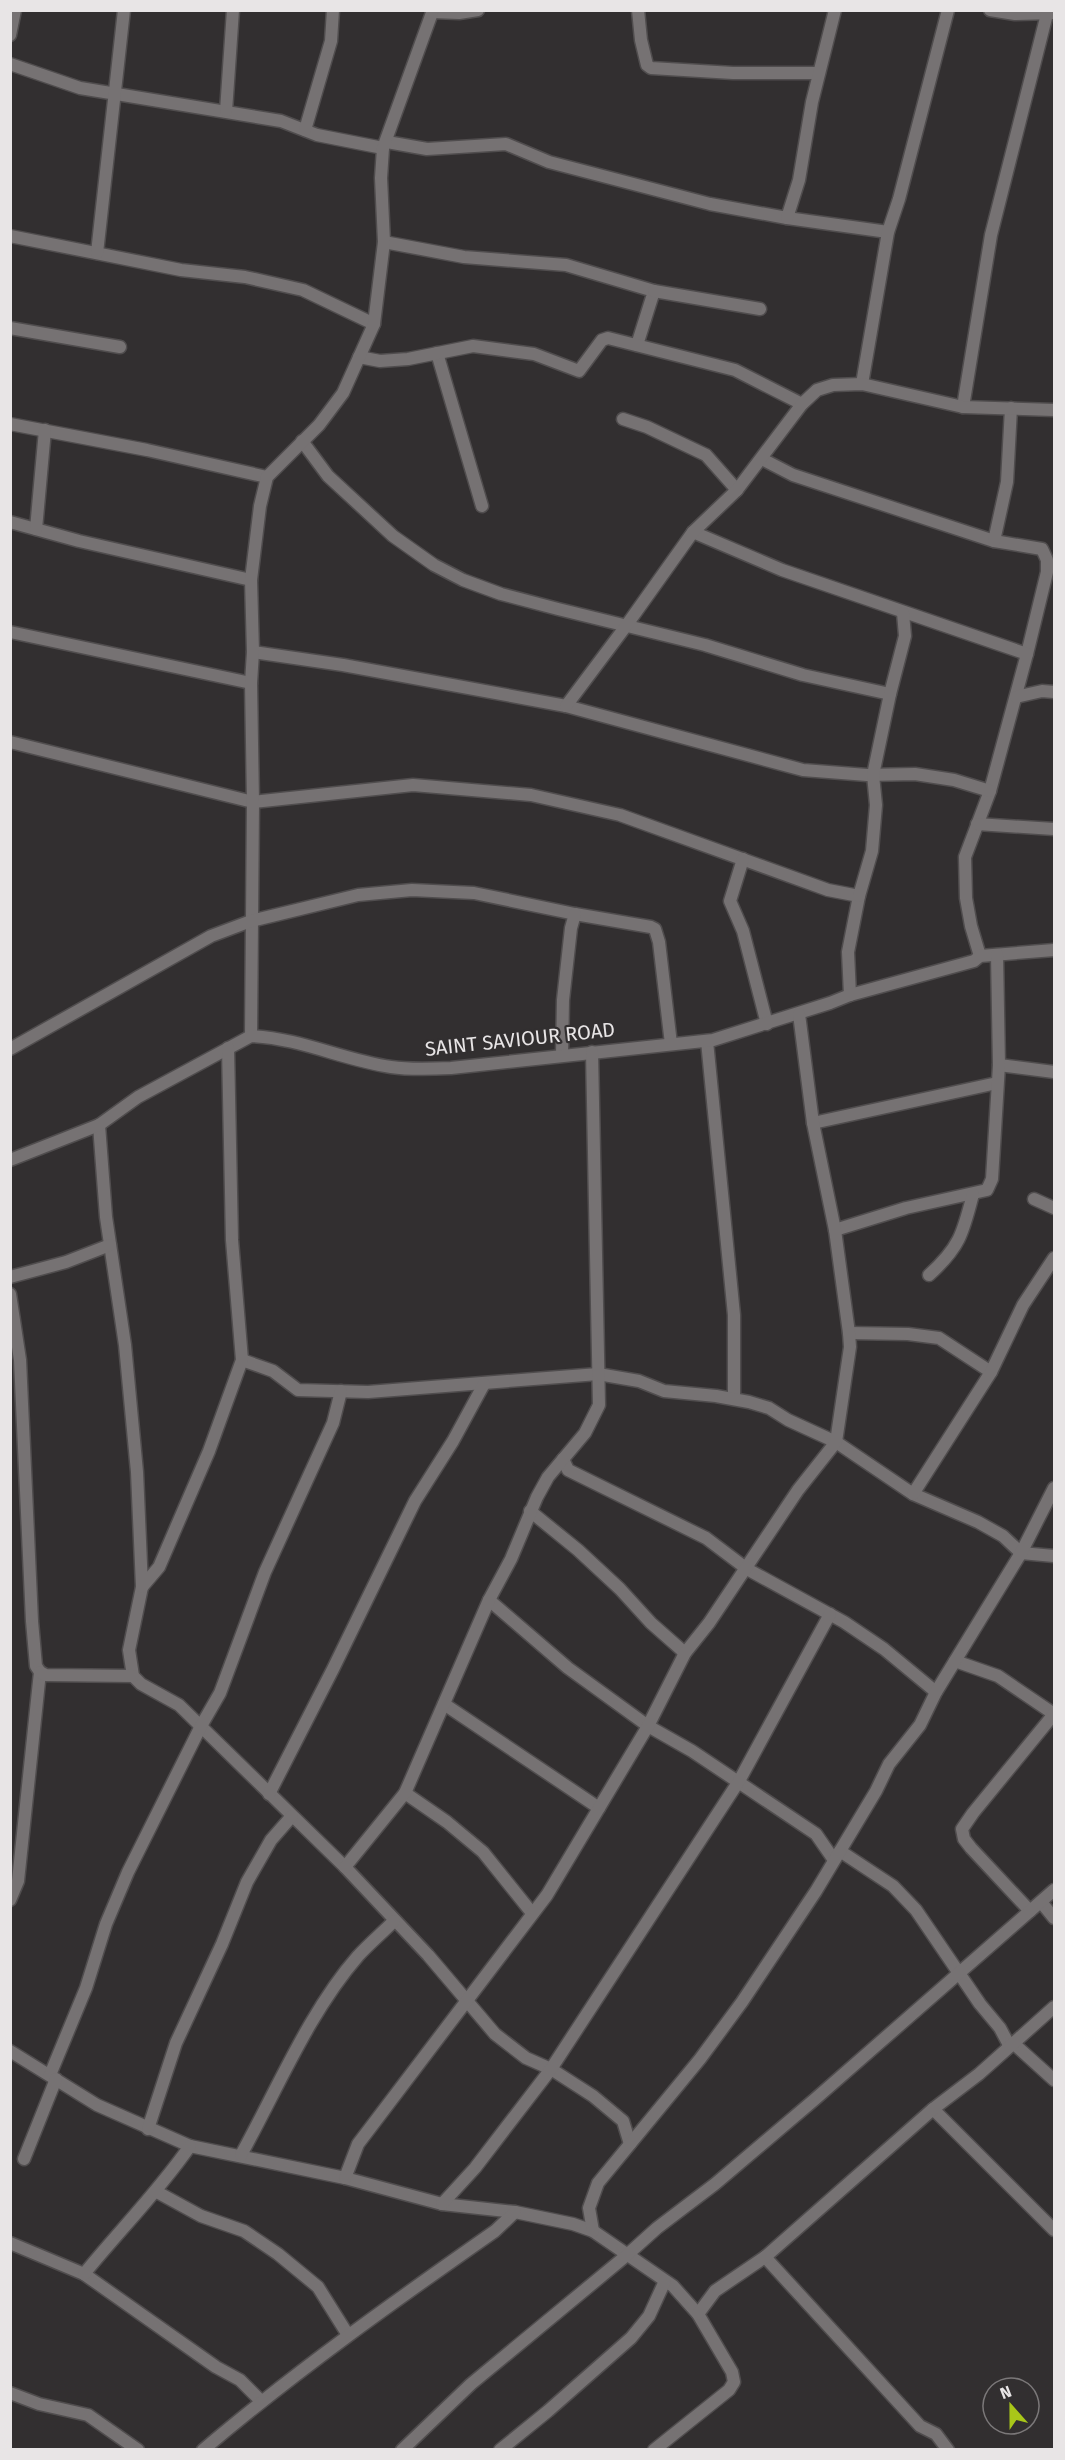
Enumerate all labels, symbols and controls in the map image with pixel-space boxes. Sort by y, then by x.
street label: SAINT SAVIOUR ROAD [424,1017,616,1061]
north arrow [981,2376,1041,2436]
text: N [997,2382,1014,2403]

